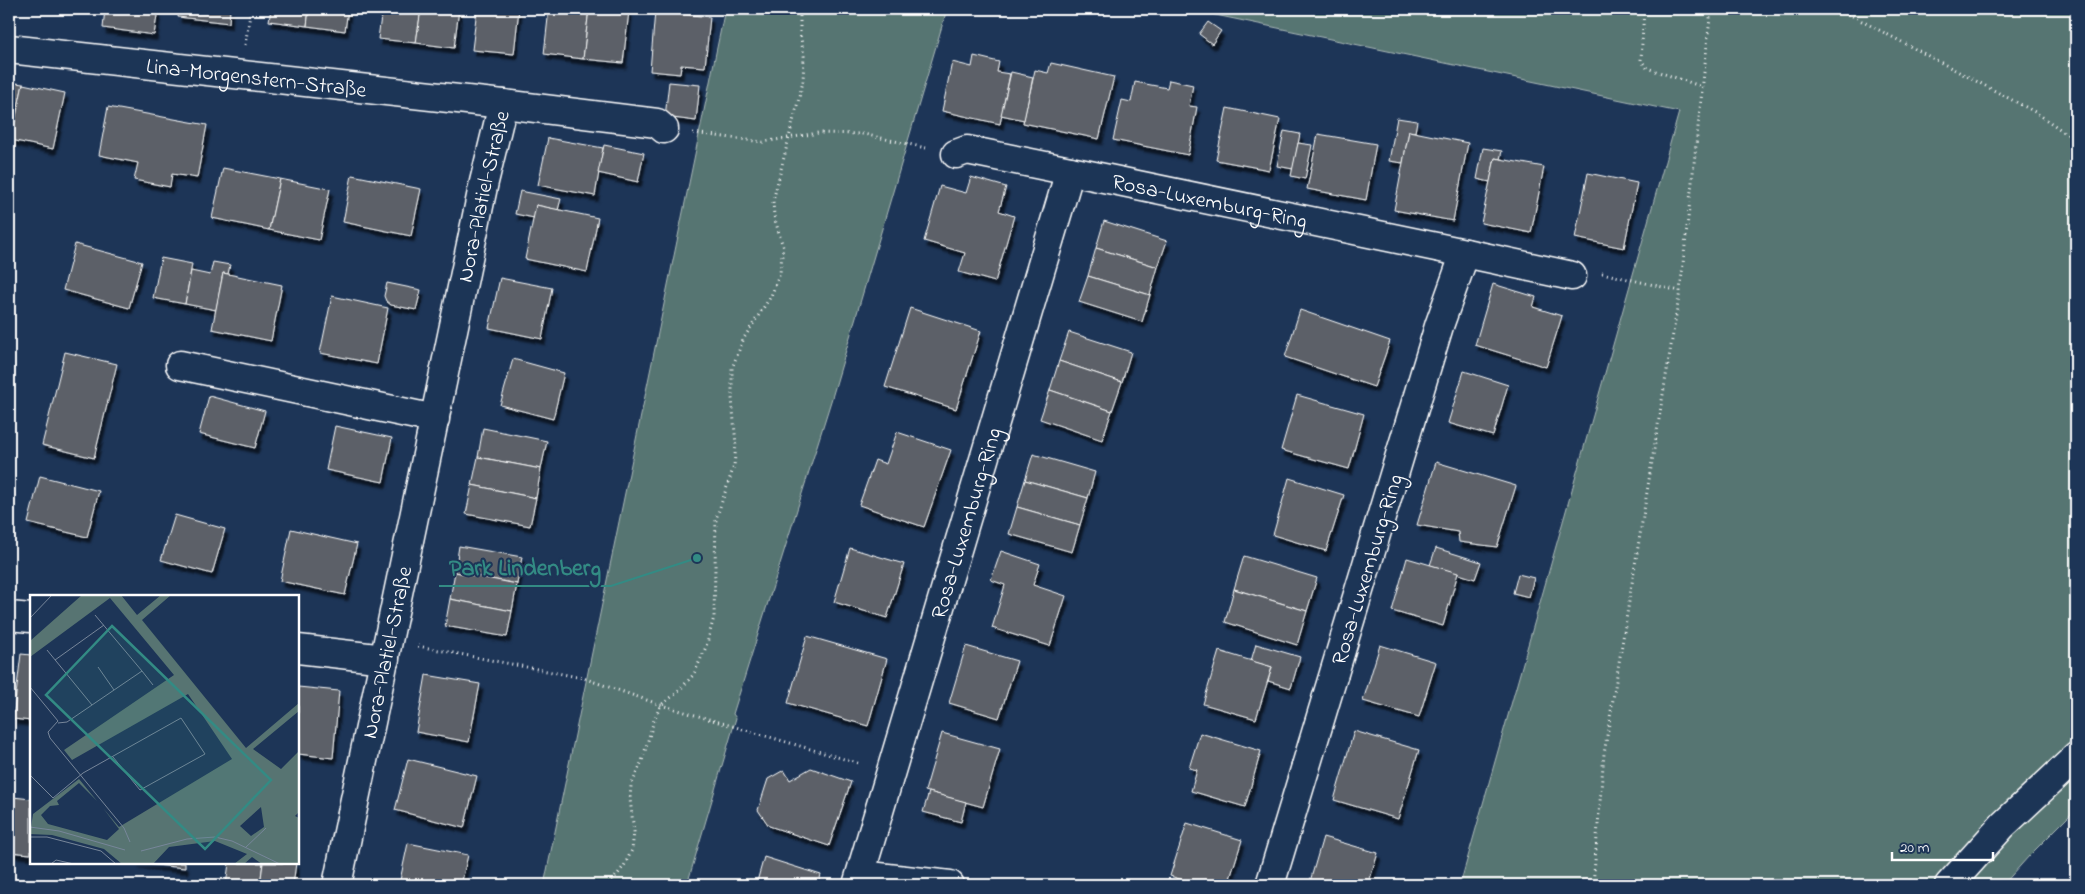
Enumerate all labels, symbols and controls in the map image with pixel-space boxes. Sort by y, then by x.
street label: Lina-Morgenstern-Straße [144,51,368,108]
street label: Nora-Platiel-Straße [450,108,520,286]
street label: Rosa-Luxemburg-Ring [1109,167,1310,240]
street label: Rosa-Luxemburg-Ring [924,424,1013,623]
street label: Rosa-Luxemburg-Ring [1325,470,1414,670]
callout: Park Lindenberg [439,547,611,586]
text: Park Lindenberg [449,552,601,588]
street label: Nora-Platiel-Straße [355,564,422,742]
inset map [30,595,299,864]
scale bar [1892,829,1994,861]
text: 20 m [1900,837,1930,859]

